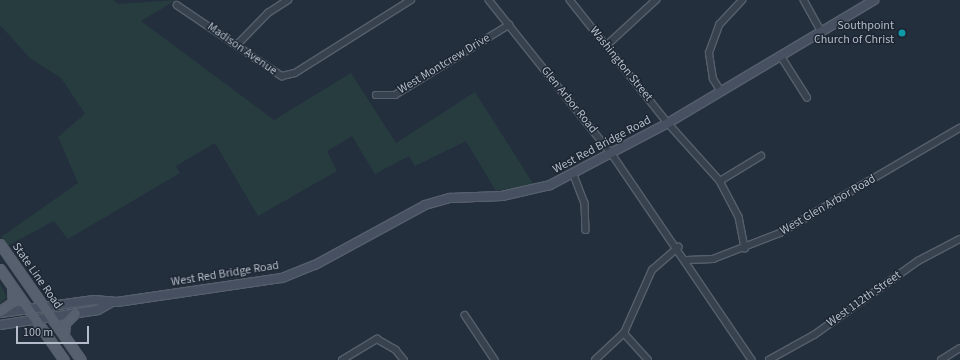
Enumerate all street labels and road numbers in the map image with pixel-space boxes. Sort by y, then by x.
street label: Madison Avenue [204,20,280,78]
street label: Washington Street [587,24,655,104]
street label: West Montcrew Drive [395,31,493,97]
street label: Glen Arbor Road [538,64,600,136]
street label: West Red Bridge Road [550,113,654,177]
street label: West Glen Arbor Road [778,172,878,238]
street label: State Line Road [9,240,65,312]
street label: West Red Bridge Road [170,258,280,290]
street label: West 112th Street [824,268,904,330]

